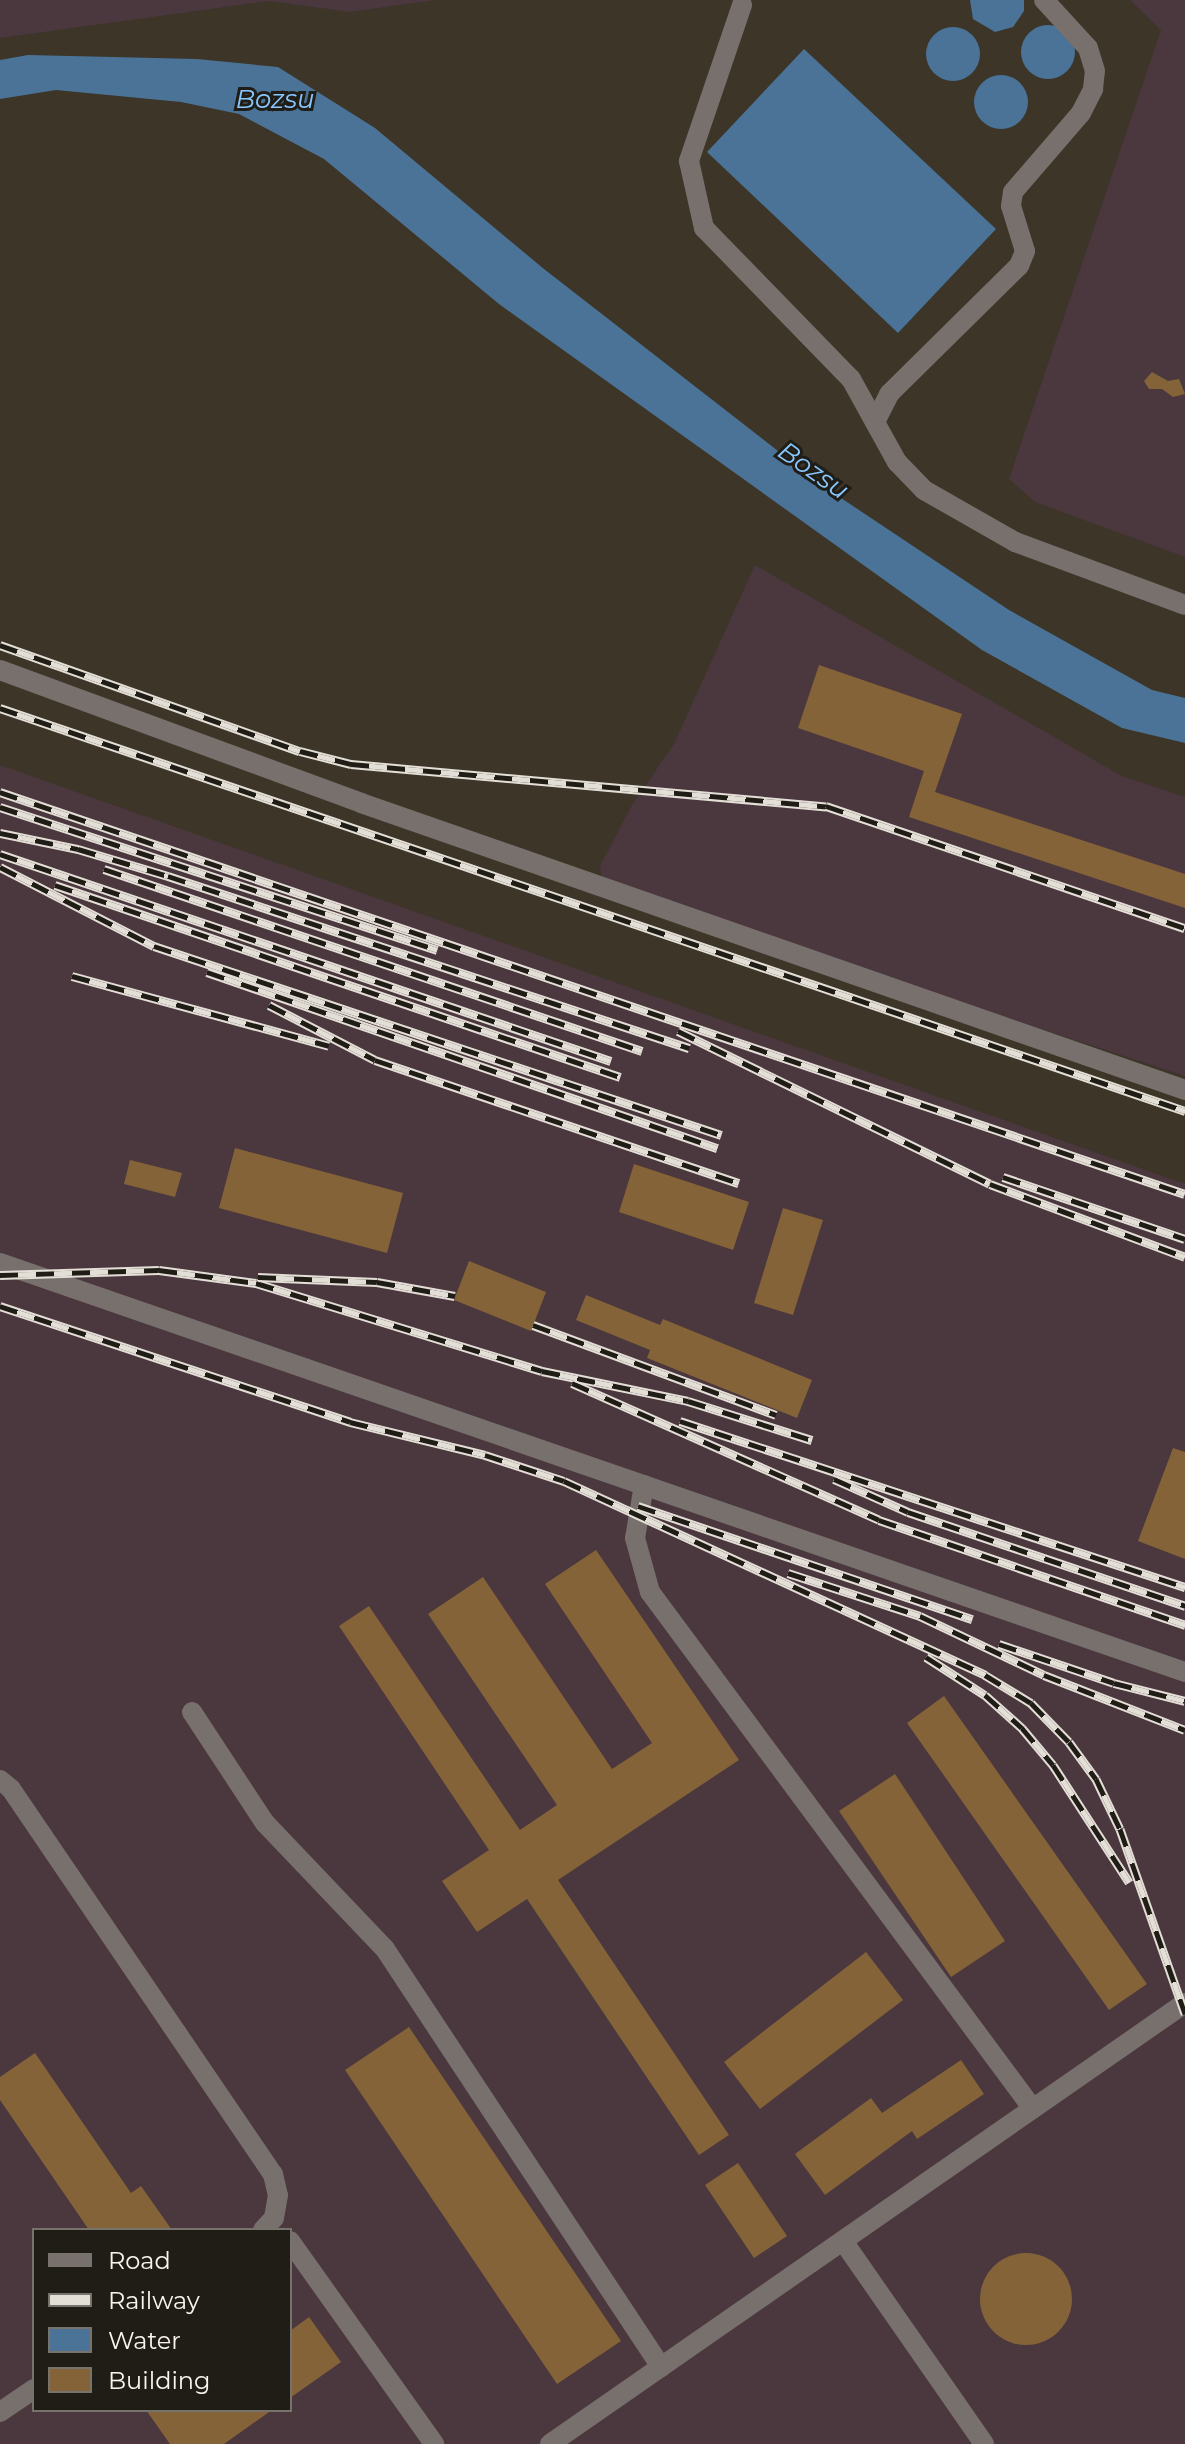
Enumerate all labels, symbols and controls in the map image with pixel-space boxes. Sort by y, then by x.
water label: Bozsu [235,84,315,116]
water label: Bozsu [772,436,854,506]
legend [32,2228,292,2412]
text: Road [108,2246,171,2275]
text: Railway [108,2286,200,2315]
text: Water [108,2326,181,2355]
text: Building [108,2366,211,2395]

